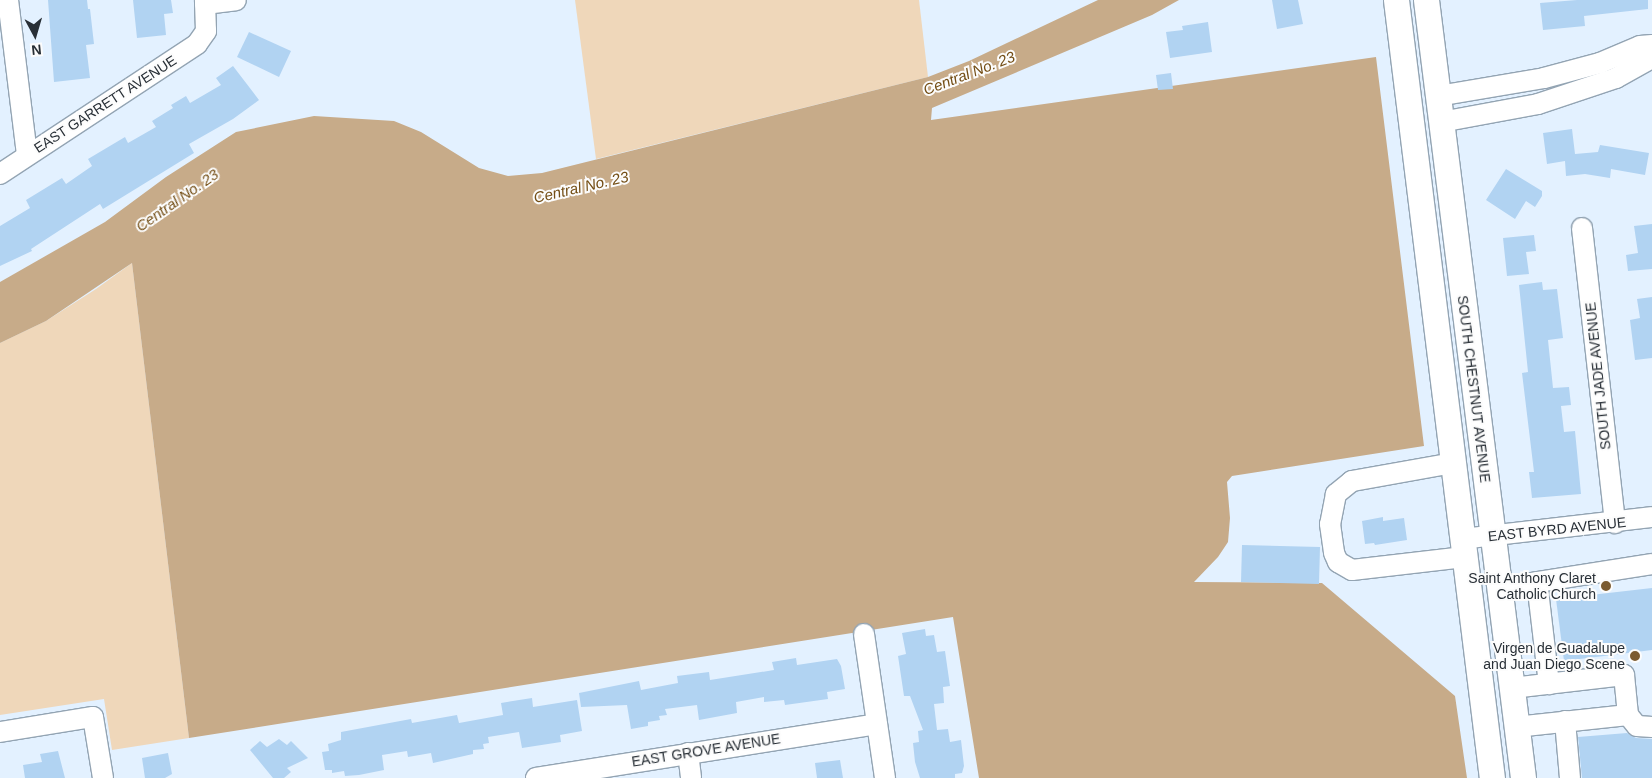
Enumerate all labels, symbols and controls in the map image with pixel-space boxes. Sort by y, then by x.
north arrow [10,10,60,60]
water label: Central No. 23 [921,47,1017,99]
street label: EAST GARRETT AVENUE [30,51,180,157]
water label: Central No. 23 [132,165,222,235]
water label: Central No. 23 [532,167,630,207]
street label: SOUTH CHESTNUT AVENUE [1454,294,1494,484]
street label: SOUTH JADE AVENUE [1582,301,1614,451]
street label: EAST BYRD AVENUE [1487,513,1627,545]
place label: Saint Anthony Claret Catholic Church [1468,570,1596,602]
marker: Saint Anthony Claret Catholic Church [1600,580,1612,592]
place label: Virgen de Guadalupe and Juan Diego Scene [1483,640,1625,672]
marker: Virgen de Guadalupe and Juan Diego Scene [1629,650,1641,662]
street label: EAST GROVE AVENUE [630,730,782,770]

